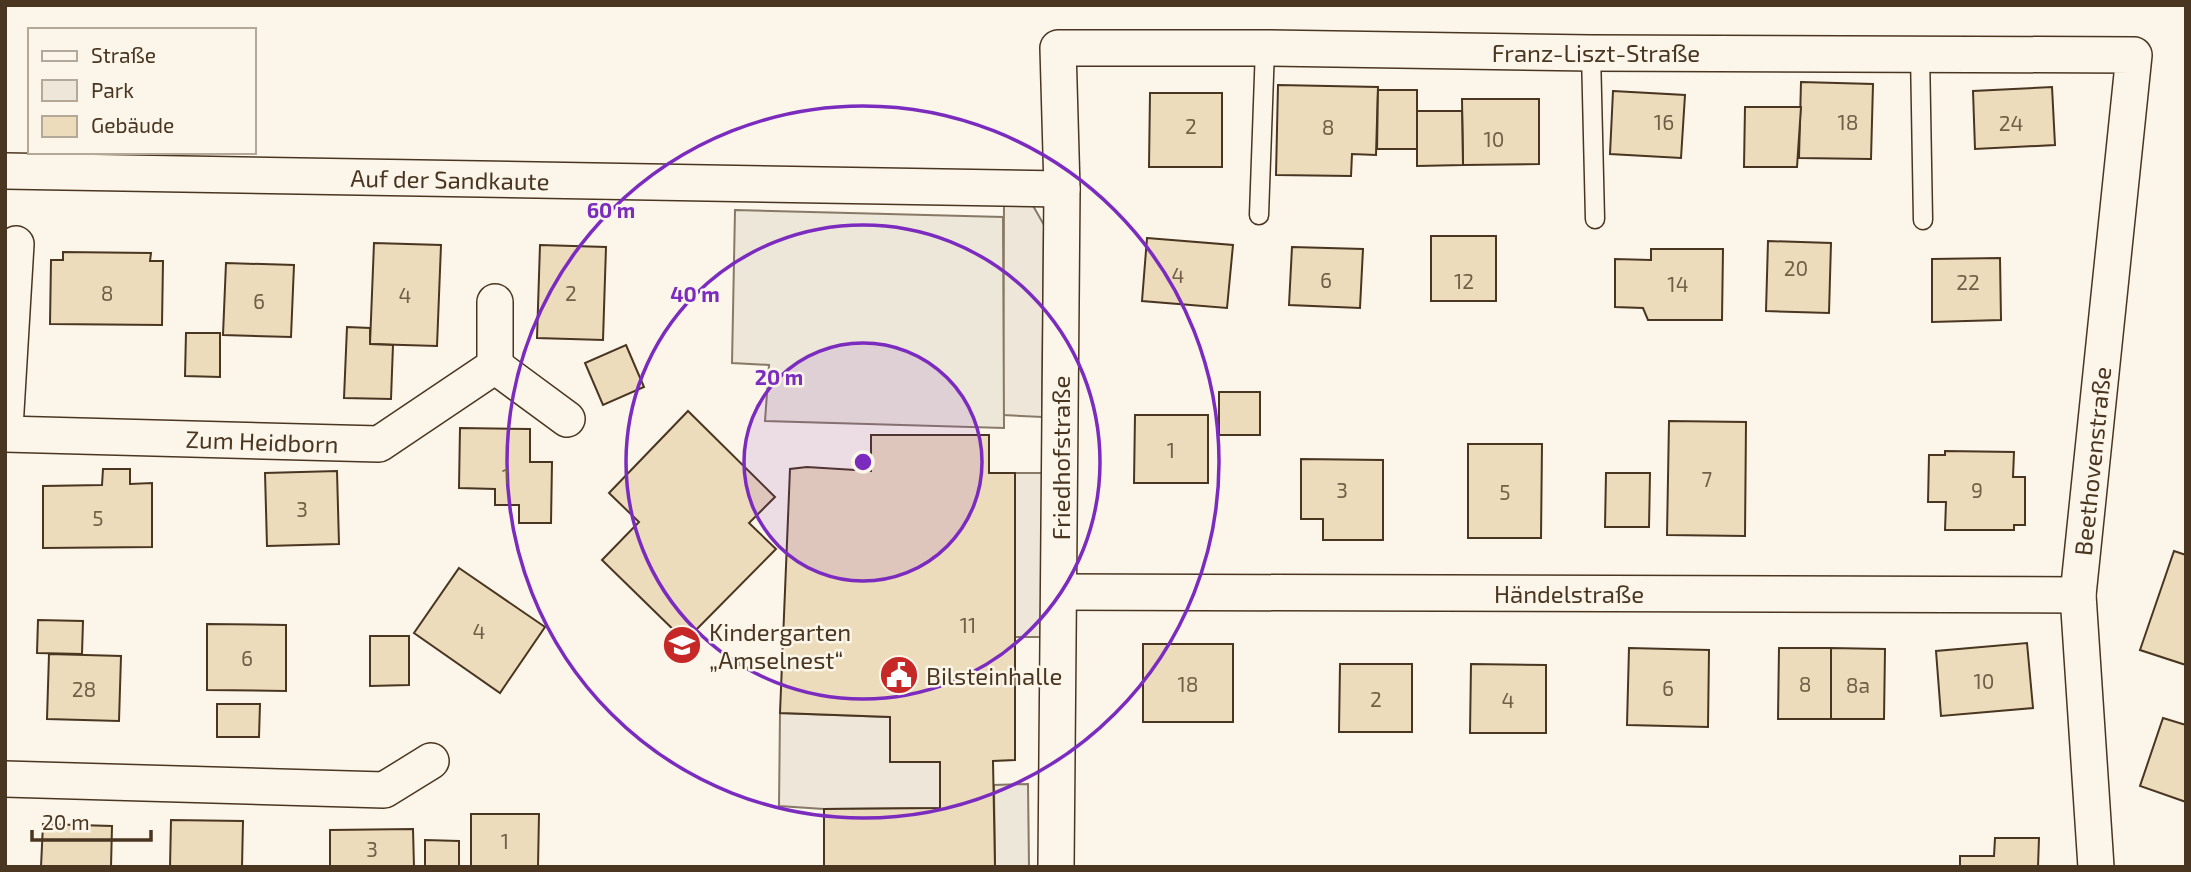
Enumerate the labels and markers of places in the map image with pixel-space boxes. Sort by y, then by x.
centre of rings [851,450,875,474]
place label: Kindergarten „Amselnest“ [709,617,851,674]
school or university icon: Kindergarten „Amselnest“ [661,624,703,666]
public building icon: Bilsteinhalle [878,654,920,696]
place label: Bilsteinhalle [926,661,1062,690]

